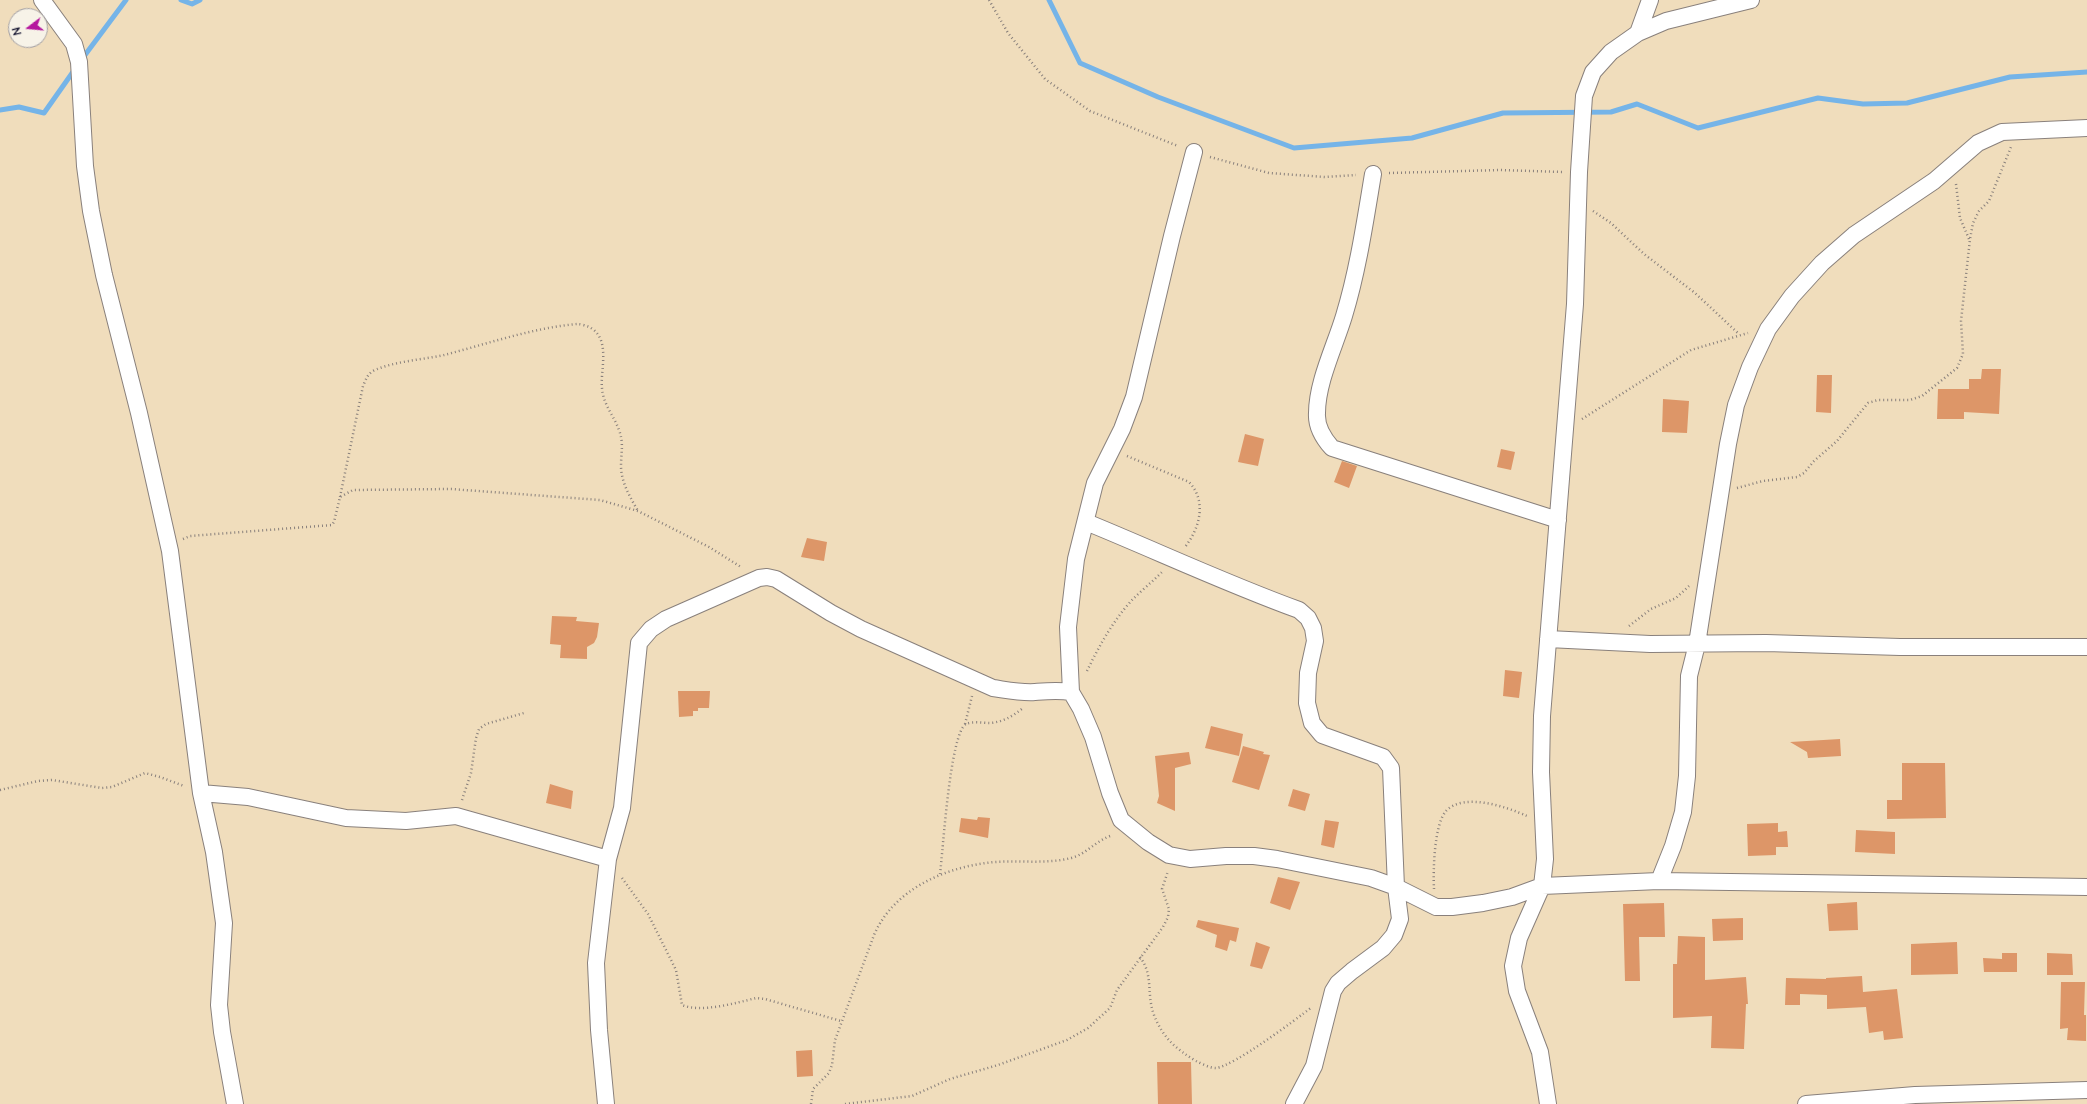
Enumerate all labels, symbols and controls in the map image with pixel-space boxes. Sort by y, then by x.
north arrow [8,8,48,48]
text: N [9,26,25,37]

